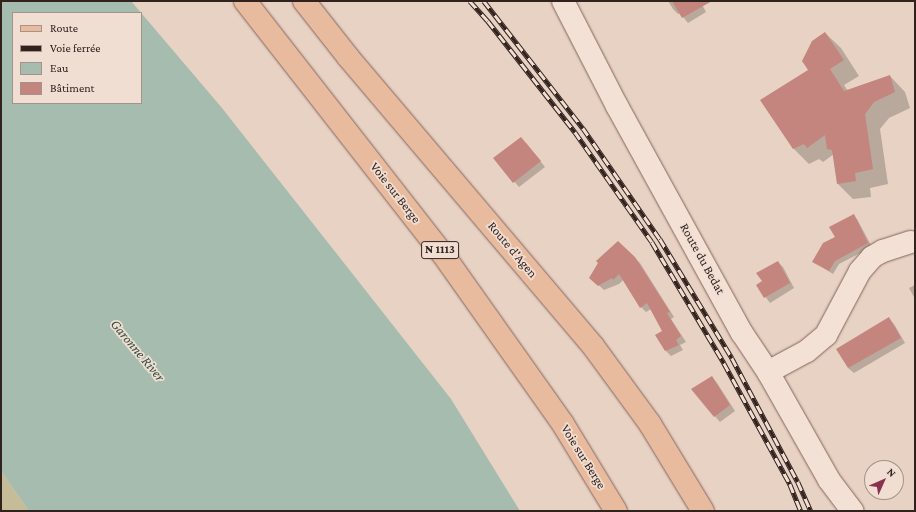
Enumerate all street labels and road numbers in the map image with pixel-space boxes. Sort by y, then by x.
street label: Voie sur Berge [366,159,424,227]
street label: Route d'Agen [484,219,540,281]
street label: Route du Bedat [676,221,728,297]
road number: N 1113 [421,240,459,260]
street label: Voie sur Berge [557,422,609,492]

